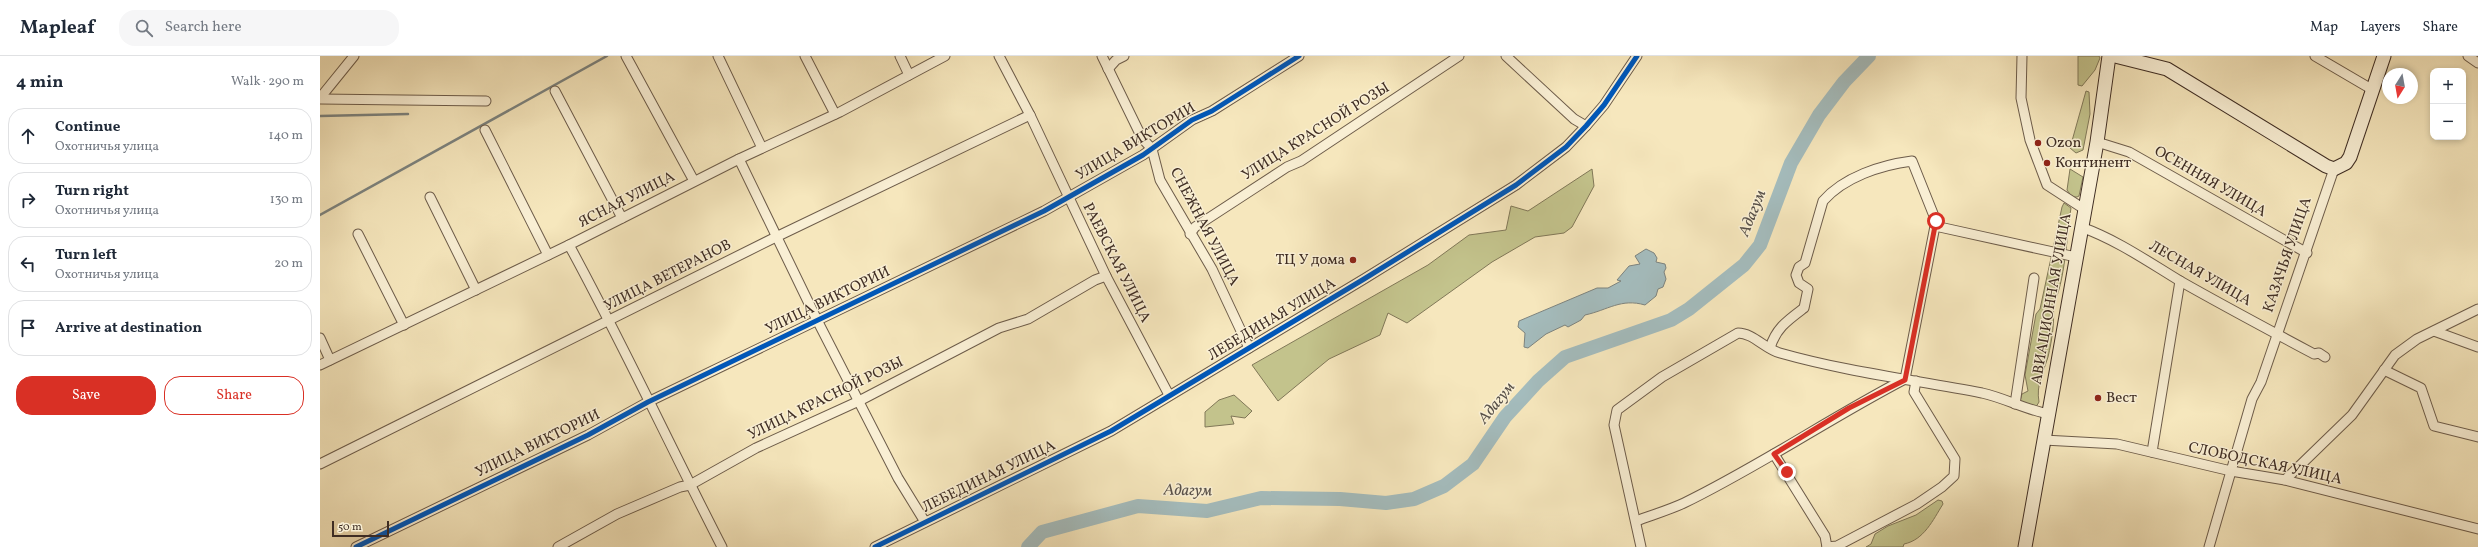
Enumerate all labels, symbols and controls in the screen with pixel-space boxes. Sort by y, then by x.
search box [119,10,399,46]
text: Mapleaf [20,15,95,41]
icon: search [133,17,155,39]
text: Search here [165,17,242,38]
text: Map [2310,18,2338,37]
text: Layers [2360,18,2400,37]
text: Share [2422,18,2458,37]
north arrow [2382,68,2418,104]
map controls [2430,68,2466,140]
button: + [2430,68,2466,104]
text: 4 min [16,71,63,94]
text: Walk · 290 m [231,73,304,91]
street label: УЛИЦА КРАСНОЙ РОЗЫ [1238,78,1394,186]
street label: УЛИЦА ВИКТОРИИ [1072,98,1200,186]
button: − [2430,104,2466,140]
text: Continue [55,117,120,138]
icon: ahead [17,125,39,147]
text: 140 m [269,127,303,145]
place label: Ozon [2046,133,2081,154]
text: Охотничья улица [55,138,159,156]
marker: Ozon [2033,138,2043,148]
street label: ОСЕННЯЯ УЛИЦА [2150,141,2270,223]
place label: Континент [2055,153,2131,174]
marker: Континент [2042,158,2052,168]
street label: СНЕЖНАЯ УЛИЦА [1164,164,1244,290]
street label: ЯСНАЯ УЛИЦА [575,166,679,233]
text: Turn right [55,181,129,202]
water label: Адагум [1733,186,1772,241]
icon: right [17,189,39,211]
text: 130 m [270,191,303,209]
street label: КАЗАЧЬЯ УЛИЦА [2258,194,2318,316]
street label: РАЕВСКАЯ УЛИЦА [1077,199,1156,327]
text: Охотничья улица [55,202,159,220]
street label: АВИАЦИОННАЯ УЛИЦА [2027,211,2077,386]
route start [1927,212,1945,230]
street label: УЛИЦА ВЕТЕРАНОВ [601,235,735,317]
street label: ЛЕСНАЯ УЛИЦА [2145,236,2256,312]
text: Turn left [55,245,117,266]
place label: ТЦ У дома [1276,250,1345,271]
icon: left [17,253,39,275]
text: 20 m [274,255,303,273]
marker: ТЦ У дома [1348,255,1358,265]
street label: УЛИЦА ВИКТОРИИ [762,262,894,340]
text: Охотничья улица [55,266,159,284]
street label: ЛЕБЕДИНАЯ УЛИЦА [1204,273,1340,367]
icon: arrive [17,317,39,339]
text: Arrive at destination [55,318,202,339]
street label: УЛИЦА КРАСНОЙ РОЗЫ [745,352,907,446]
button: Save [16,376,156,415]
button: Share [164,376,304,415]
water label: Адагум [1472,377,1521,430]
place label: Вест [2106,388,2137,409]
marker: Вест [2093,393,2103,403]
street label: УЛИЦА ВИКТОРИИ [472,405,604,483]
street label: ЛЕБЕДИНАЯ УЛИЦА [919,435,1060,518]
street label: СЛОБОДСКАЯ УЛИЦА [2186,437,2344,491]
route end [1778,463,1796,481]
water label: Адагум [1162,480,1213,502]
scale bar [332,519,389,538]
text: 50 m [338,520,362,535]

